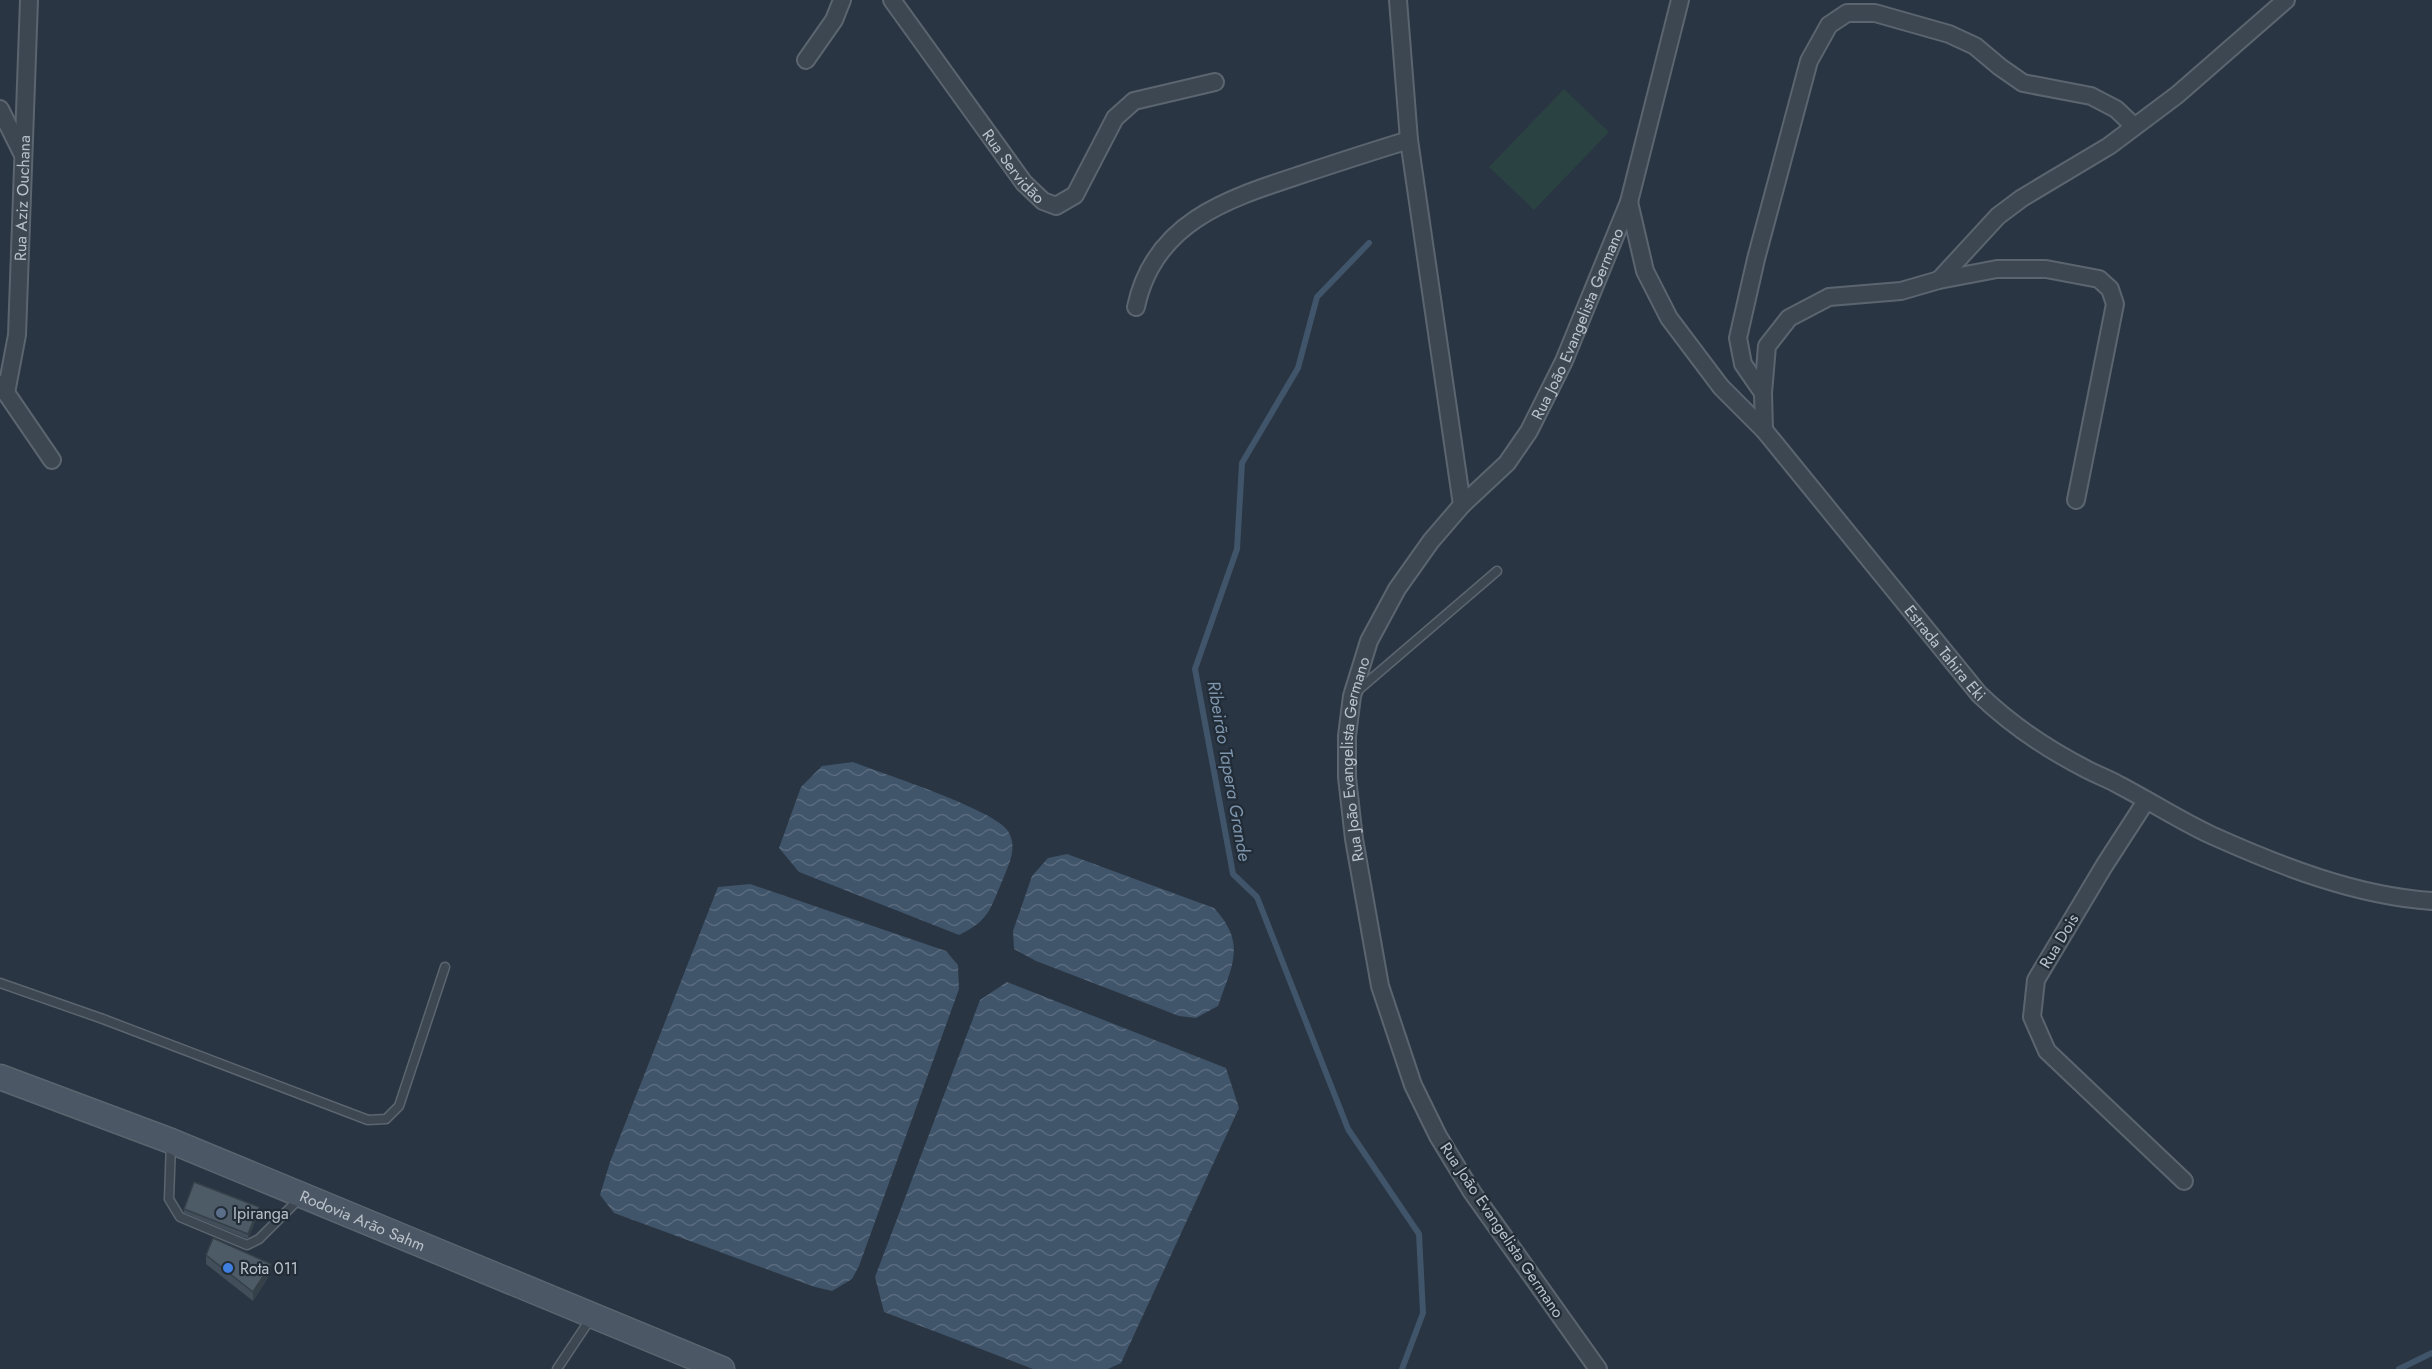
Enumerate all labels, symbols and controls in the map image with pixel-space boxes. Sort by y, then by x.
street label: Rua Servidão [977,124,1050,209]
street label: Rua Aziz Ouchana [8,135,36,261]
street label: Rua João Evangelista Germano [1525,224,1629,424]
street label: Estrada Tahira Eki [1899,600,1991,706]
street label: Rua João Evangelista Germano [1335,653,1375,864]
water label: Ribeirão Tapera Grande [1200,679,1258,863]
street label: Rua Dois [2034,909,2084,973]
street label: Rua João Evangelista Germano [1435,1138,1570,1322]
street label: Rodovia Arão Sahm [296,1184,429,1257]
place label: Ipiranga [233,1202,289,1225]
marker: Ipiranga [214,1206,228,1220]
place label: Rota 011 [240,1257,298,1280]
marker: Rota 011 [221,1261,235,1275]

